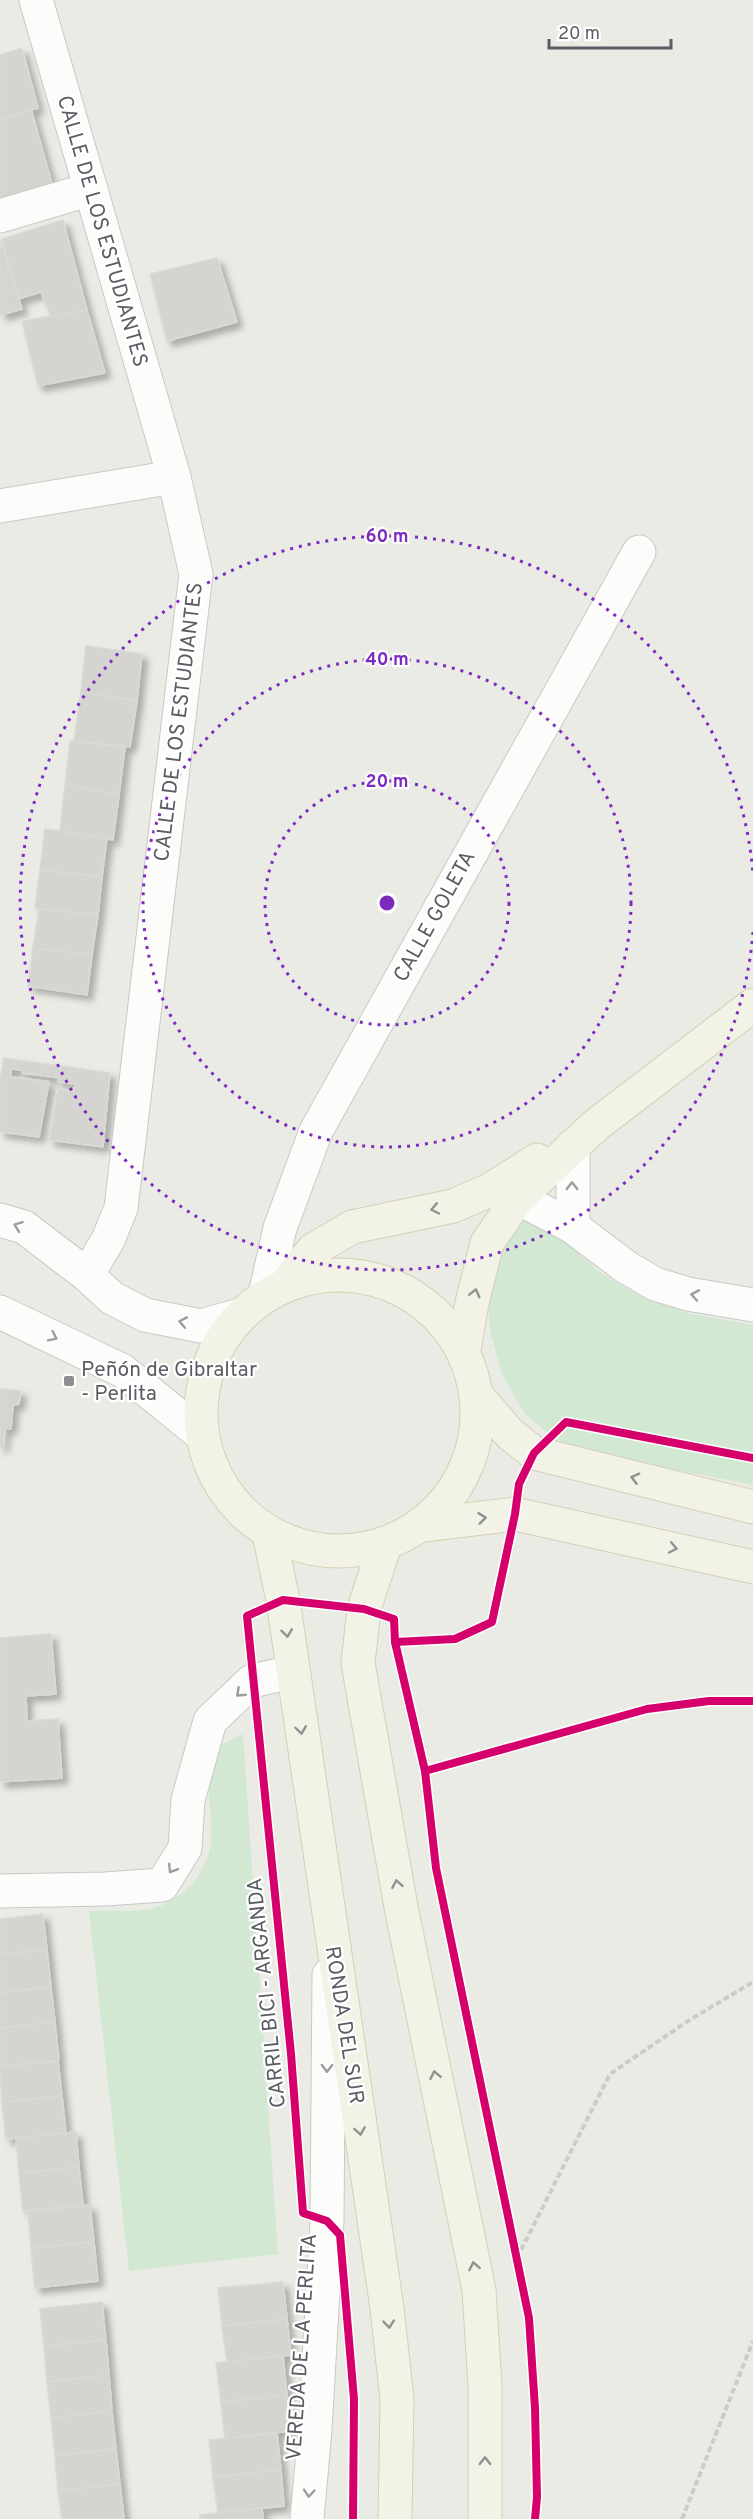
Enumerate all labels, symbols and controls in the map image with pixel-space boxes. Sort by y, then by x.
scale bar [549,12,670,50]
text: 20 m [558,23,600,46]
street label: CALLE DE LOS ESTUDIANTES [50,93,153,370]
text: 60 m [365,526,409,549]
street label: CALLE DE LOS ESTUDIANTES [149,581,210,863]
text: 40 m [365,649,409,672]
text: 20 m [365,771,409,794]
street label: CALLE GOLETA [388,846,483,987]
centre of rings [377,893,397,913]
one-way arrow [566,1182,578,1191]
one-way arrow [430,1202,440,1215]
one-way arrow [13,1221,24,1233]
one-way arrow [468,1288,480,1299]
one-way arrow [691,1289,701,1302]
one-way arrow [178,1316,188,1329]
one-way arrow [46,1329,57,1341]
place label: Peñón de Gibraltar - Perlita [81,1357,257,1408]
marker: Peñón de Gibraltar - Perlita [62,1374,76,1388]
one-way arrow [630,1473,640,1486]
one-way arrow [477,1512,486,1525]
one-way arrow [667,1541,677,1554]
one-way arrow [281,1628,293,1637]
one-way arrow [236,1686,247,1697]
one-way arrow [294,1726,306,1735]
one-way arrow [168,1863,180,1873]
street label: CARRIL BICI - ARGANDA [242,1876,293,2109]
one-way arrow [391,1879,404,1889]
street label: RONDA DEL SUR [318,1944,369,2106]
one-way arrow [321,2063,334,2072]
one-way arrow [429,2070,442,2080]
one-way arrow [354,2126,366,2135]
street label: VEREDA DE LA PERLITA [281,2233,324,2461]
one-way arrow [468,2261,481,2271]
one-way arrow [382,2319,395,2328]
one-way arrow [479,2456,491,2465]
one-way arrow [303,2488,316,2497]

